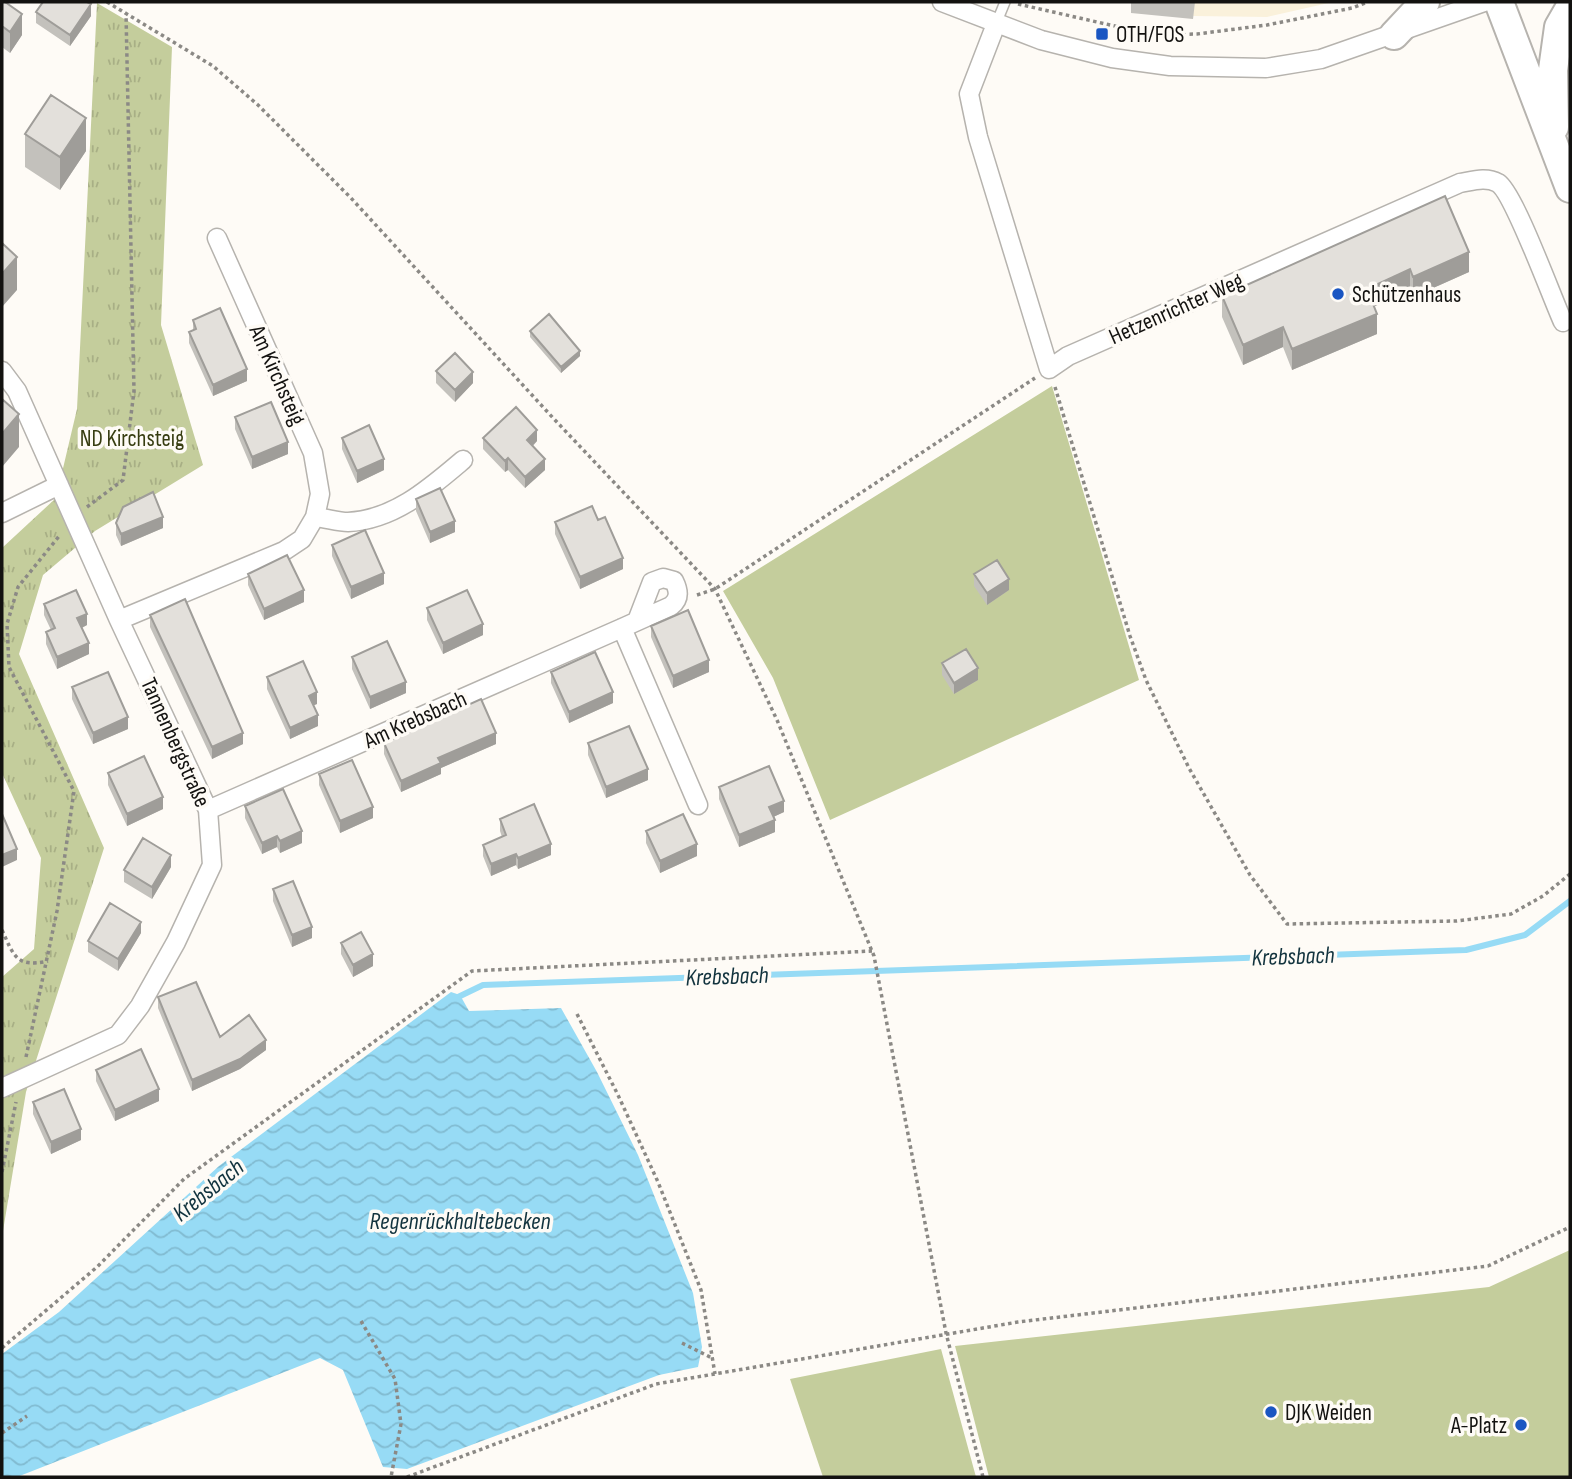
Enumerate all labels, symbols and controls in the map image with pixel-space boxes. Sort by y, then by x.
place label: OTH/FOS [1116,21,1184,49]
marker: OTH/FOS [1094,26,1110,42]
street label: Hetzenrichter Weg [1105,267,1248,351]
place label: Schützenhaus [1352,281,1461,309]
marker: Schützenhaus [1330,286,1346,302]
street label: Am Kirchsteig [242,320,312,430]
park label: ND Kirchsteig [80,425,184,453]
street label: Tannenbergstraße [134,673,216,811]
street label: Am Krebsbach [359,685,471,755]
water label: Krebsbach [1251,941,1335,972]
water label: Krebsbach [685,961,769,992]
water label: Krebsbach [167,1153,250,1228]
water label: Regenrückhaltebecken [370,1207,550,1236]
place label: DJK Weiden [1285,1399,1372,1427]
marker: DJK Weiden [1263,1404,1279,1420]
place label: A-Platz [1450,1412,1507,1440]
marker: A-Platz [1513,1417,1529,1433]

